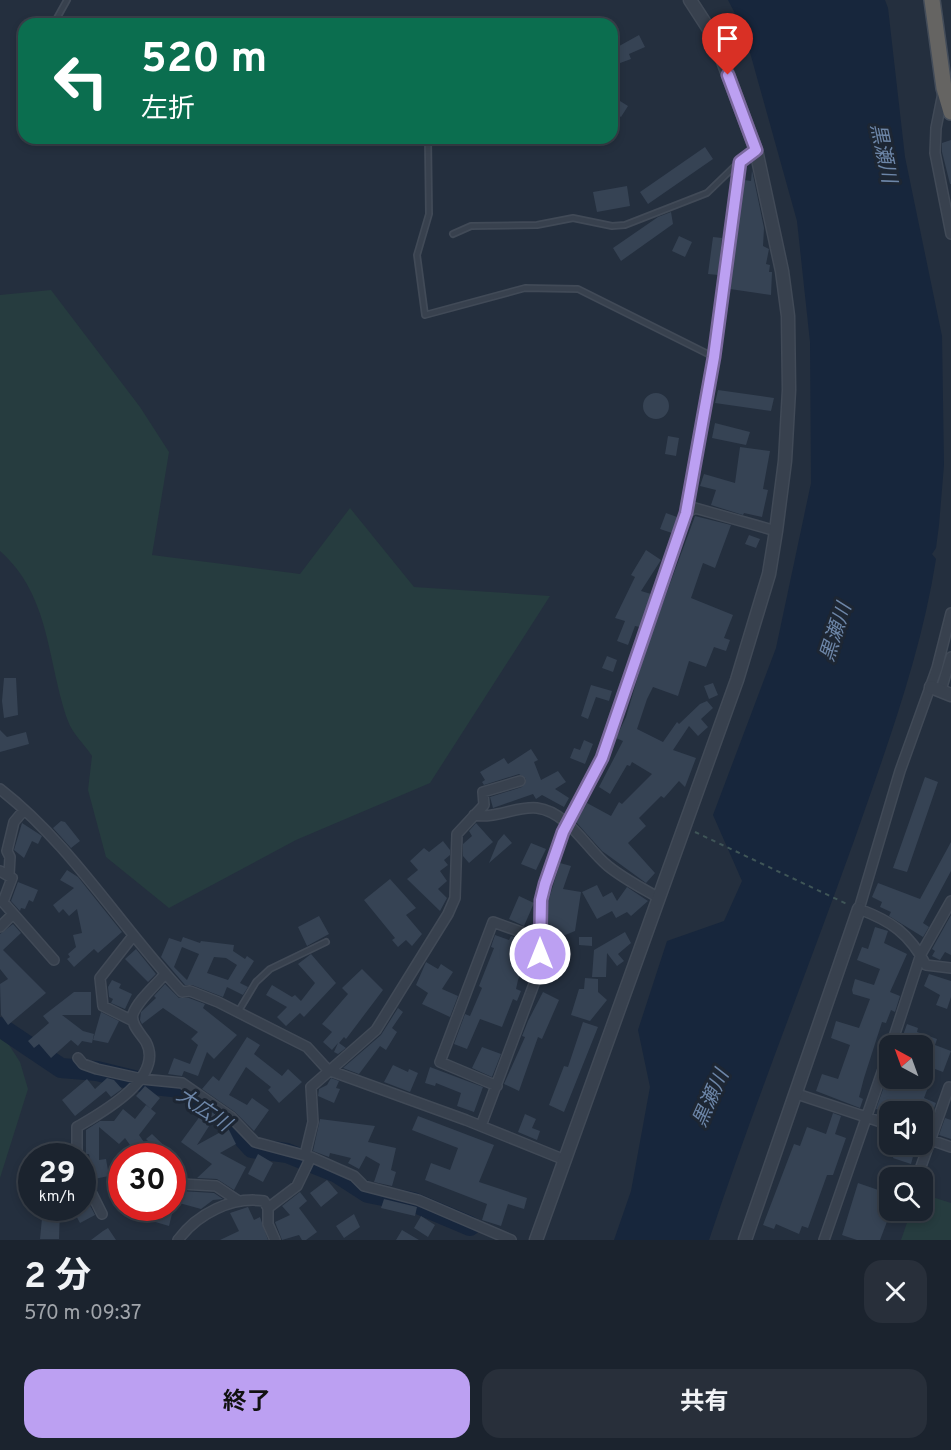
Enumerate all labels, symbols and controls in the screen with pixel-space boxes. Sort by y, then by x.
pin [702,13,753,75]
icon: arrive [711,22,744,55]
text: 520 m [141,34,267,87]
icon: left [42,42,120,120]
text: 左折 [141,93,195,127]
water label: 黒瀬川 [863,121,901,187]
water label: 黒瀬川 [815,598,859,665]
position arrow [508,922,572,986]
north arrow [879,1035,933,1089]
map controls [879,1035,933,1221]
water label: 黒瀬川 [688,1064,737,1132]
water label: 大広川 [171,1083,237,1139]
button: sound [879,1101,933,1155]
speed limit sign: 30 [108,1143,186,1221]
text: 29 [39,1156,75,1193]
button: search [879,1167,933,1221]
text: km/h [39,1188,75,1207]
text: 2 分 [24,1255,91,1301]
button: close [864,1260,927,1323]
text: 570 m · 09:37 [24,1301,142,1327]
button: 終了 [24,1369,470,1438]
button: 共有 [482,1369,927,1438]

